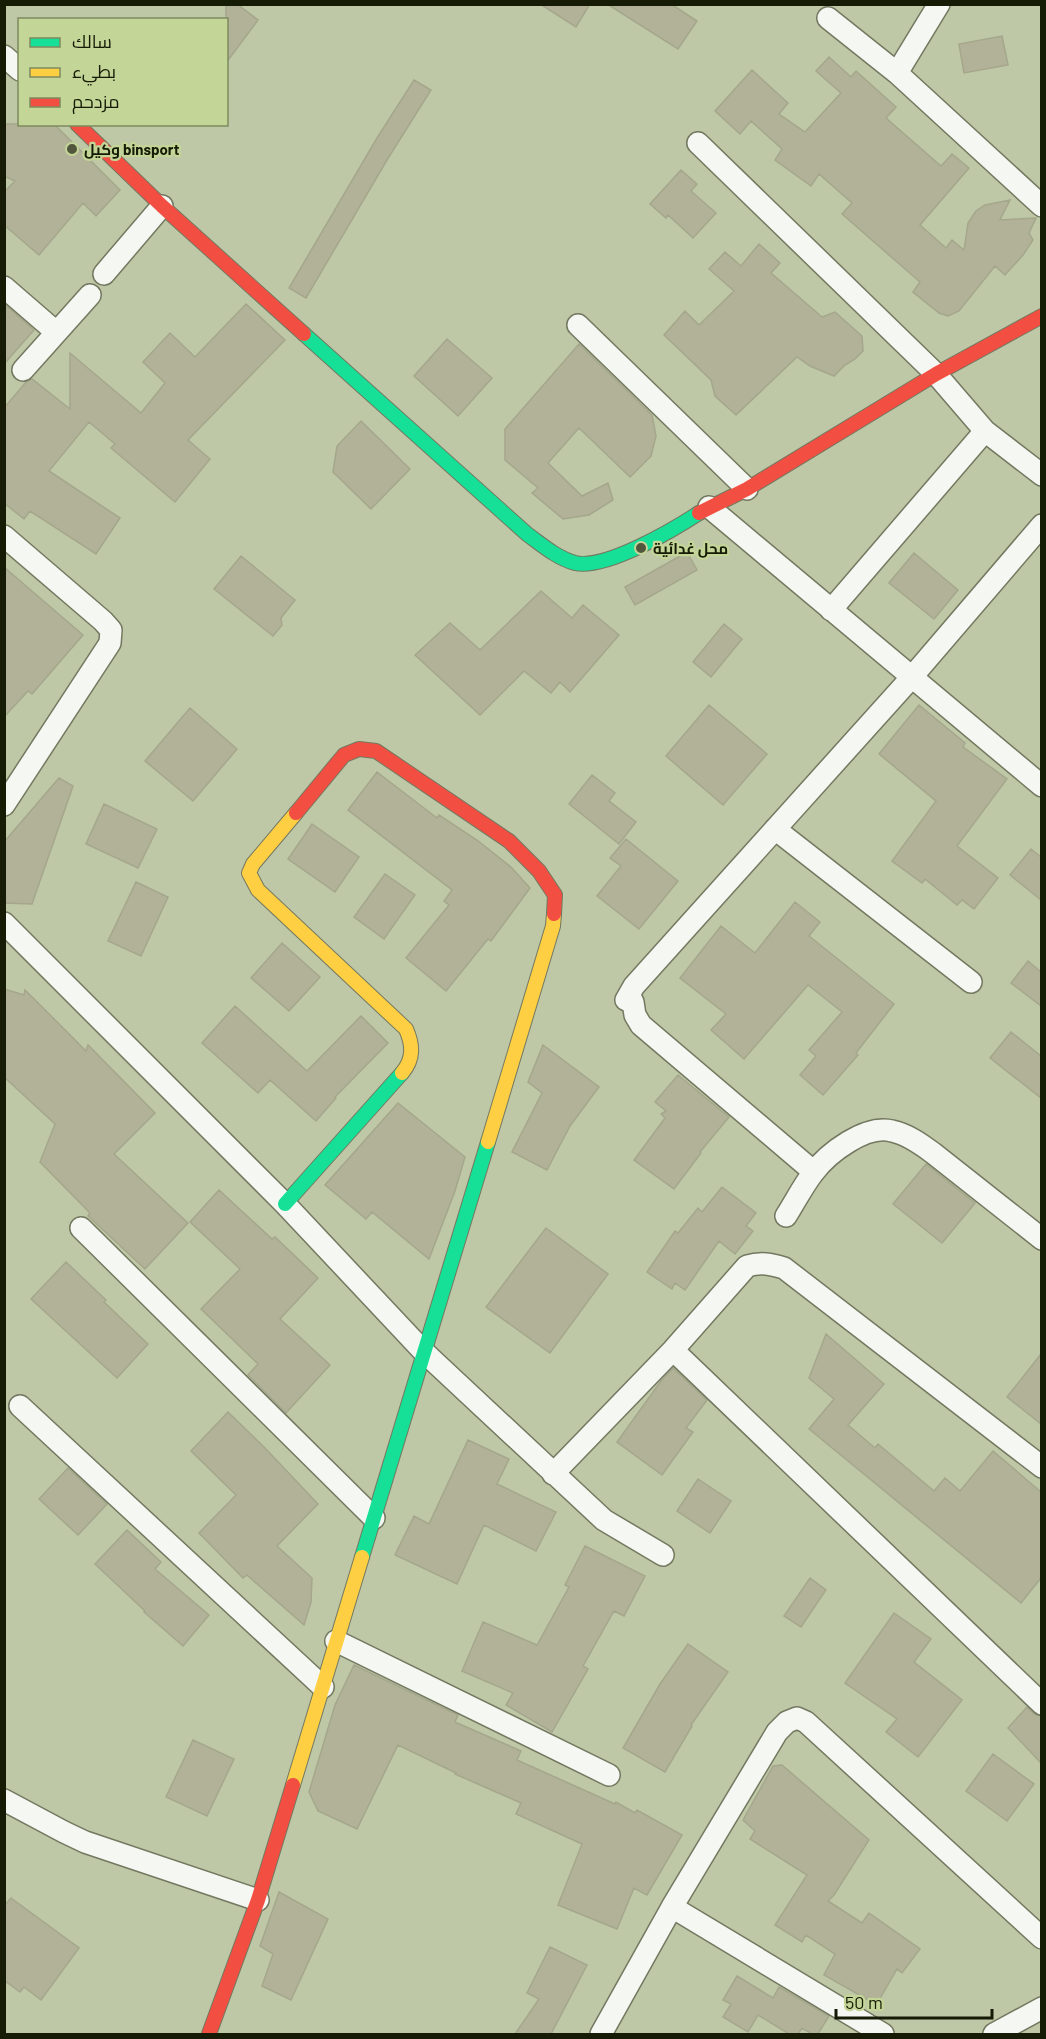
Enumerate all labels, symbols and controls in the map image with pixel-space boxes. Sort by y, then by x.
legend [18,18,228,126]
text: سالك [72,30,112,52]
text: بطيء [72,60,116,86]
text: مزدحم [72,90,120,114]
place label: وكيل binsport [84,140,180,159]
marker: وكيل binsport [65,142,79,156]
place label: محل غدائية [653,539,728,558]
marker: محل غدائية [634,541,648,555]
scale bar [836,1982,992,2020]
text: 50 m [845,1991,883,2013]

